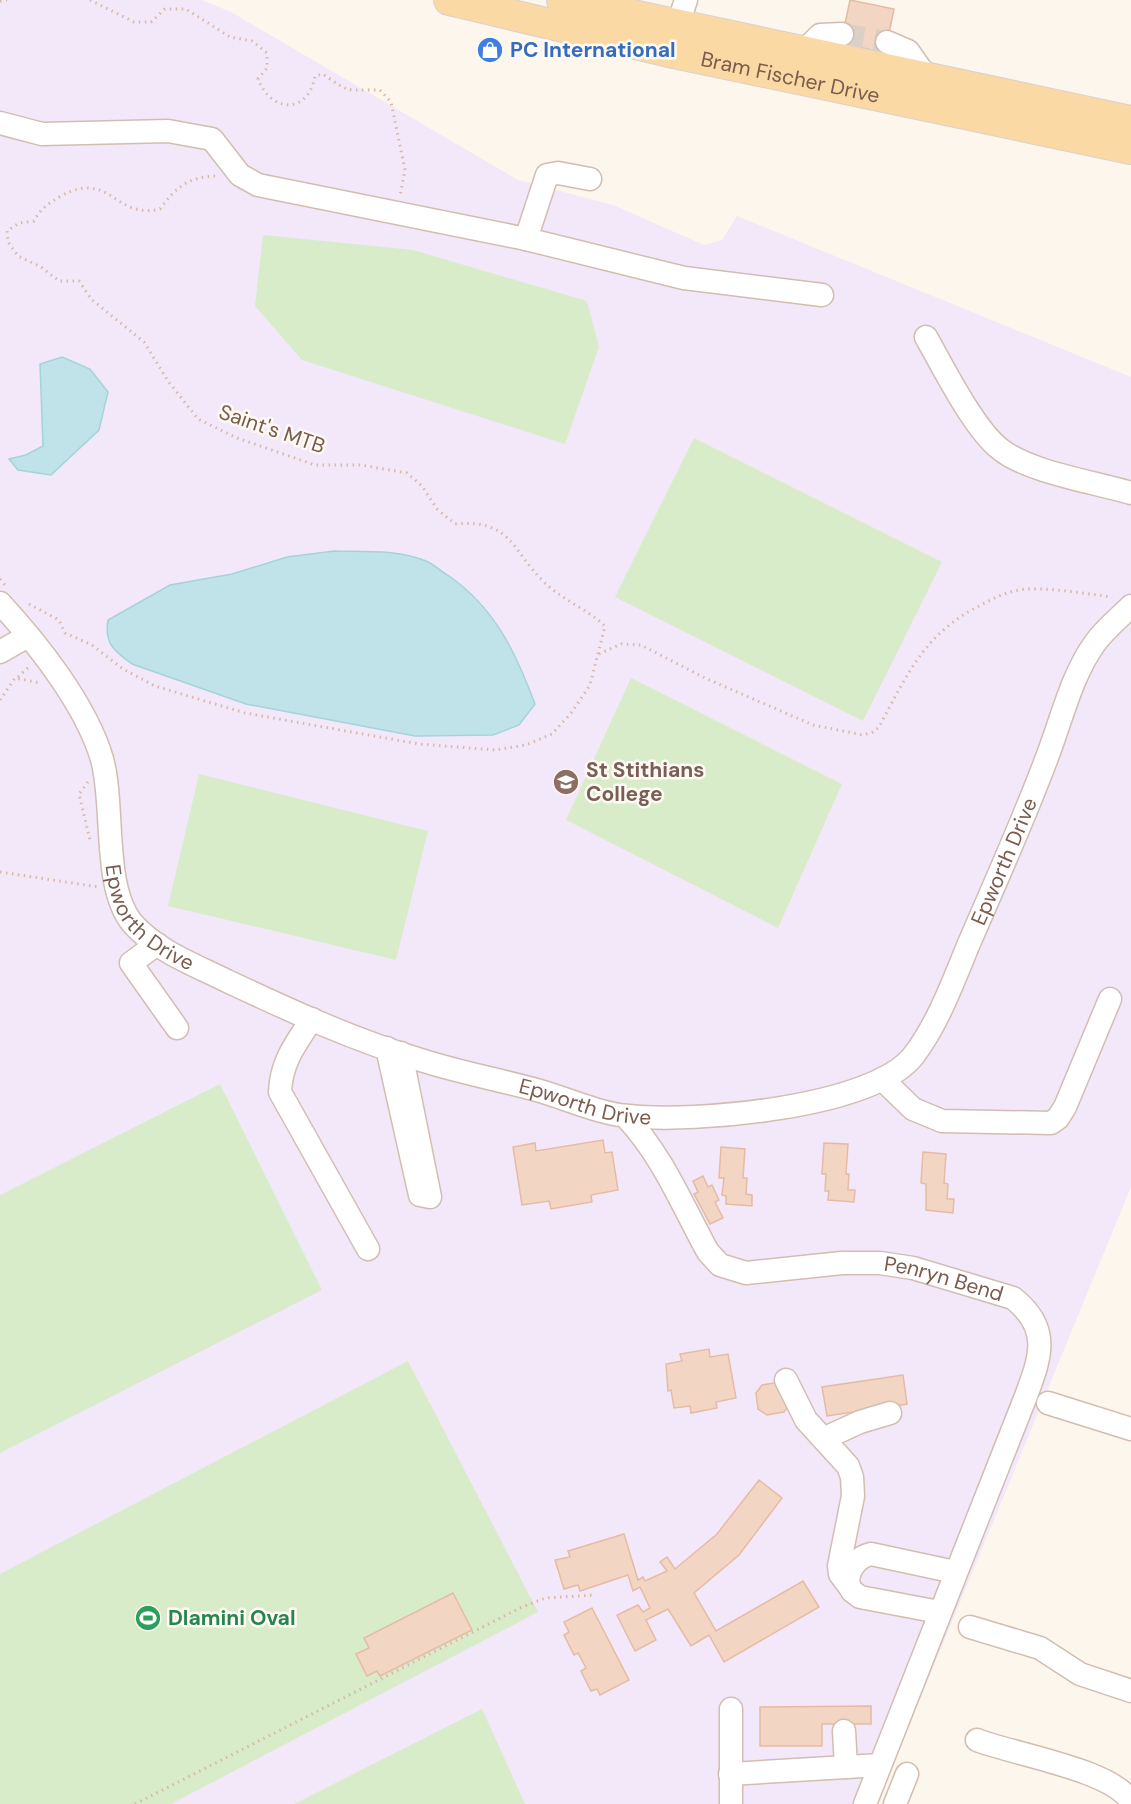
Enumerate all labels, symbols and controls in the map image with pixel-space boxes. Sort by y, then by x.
shop icon: PC International [475,35,505,65]
place label: PC International [510,36,676,64]
street label: Bram Fischer Drive [698,45,882,110]
street label: Saint's MTB [215,398,329,460]
place label: St Stithians College [586,756,705,808]
school or university icon: St Stithians College [551,767,581,797]
street label: Epworth Drive [965,793,1044,930]
street label: Epworth Drive [99,863,199,977]
street label: Epworth Drive [516,1072,652,1131]
street label: Penryn Bend [882,1250,1007,1308]
sports icon: Dlamini Oval [133,1603,163,1633]
place label: Dlamini Oval [168,1604,296,1632]

